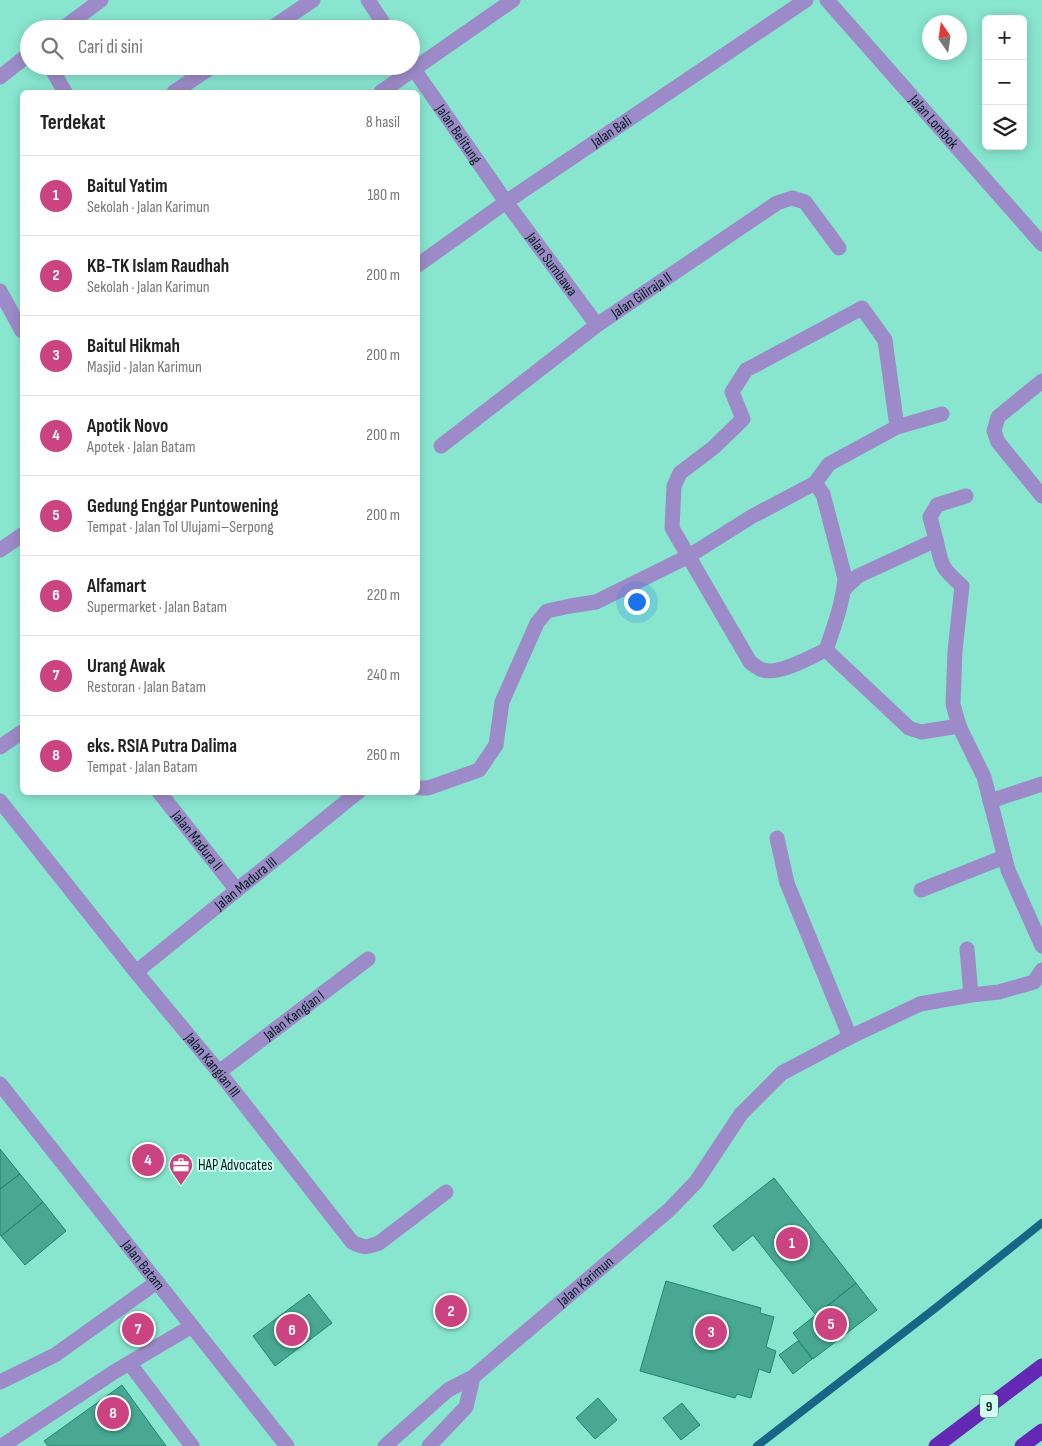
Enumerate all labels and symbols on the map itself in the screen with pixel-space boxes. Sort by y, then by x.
north arrow [922,15,967,60]
street label: Jalan Lombok [904,90,963,153]
street label: Jalan Belitung [431,100,486,168]
street label: Jalan Bali [587,111,635,153]
street label: Jalan Sumbawa [521,228,581,300]
street label: Jalan Giliraja II [607,268,676,323]
your location [624,589,650,615]
street label: Jalan Madura II [167,806,227,875]
street label: Jalan Madura III [210,853,281,915]
street label: Jalan Kangian I [259,986,328,1045]
street label: Jalan Kangian III [180,1028,244,1101]
pin: 4 [132,1141,164,1179]
office icon: HAP Advocates [168,1152,194,1186]
place label: HAP Advocates [198,1156,273,1175]
pin: 1 [776,1224,808,1262]
street label: Jalan Batam [117,1236,169,1294]
street label: Jalan Karimun [553,1252,618,1312]
pin: 2 [435,1292,467,1330]
pin: 5 [815,1305,847,1343]
pin: 7 [122,1310,154,1348]
pin: 6 [276,1311,308,1349]
pin: 3 [695,1313,727,1351]
pin: 8 [97,1394,129,1432]
road number: 9 [980,1394,998,1418]

